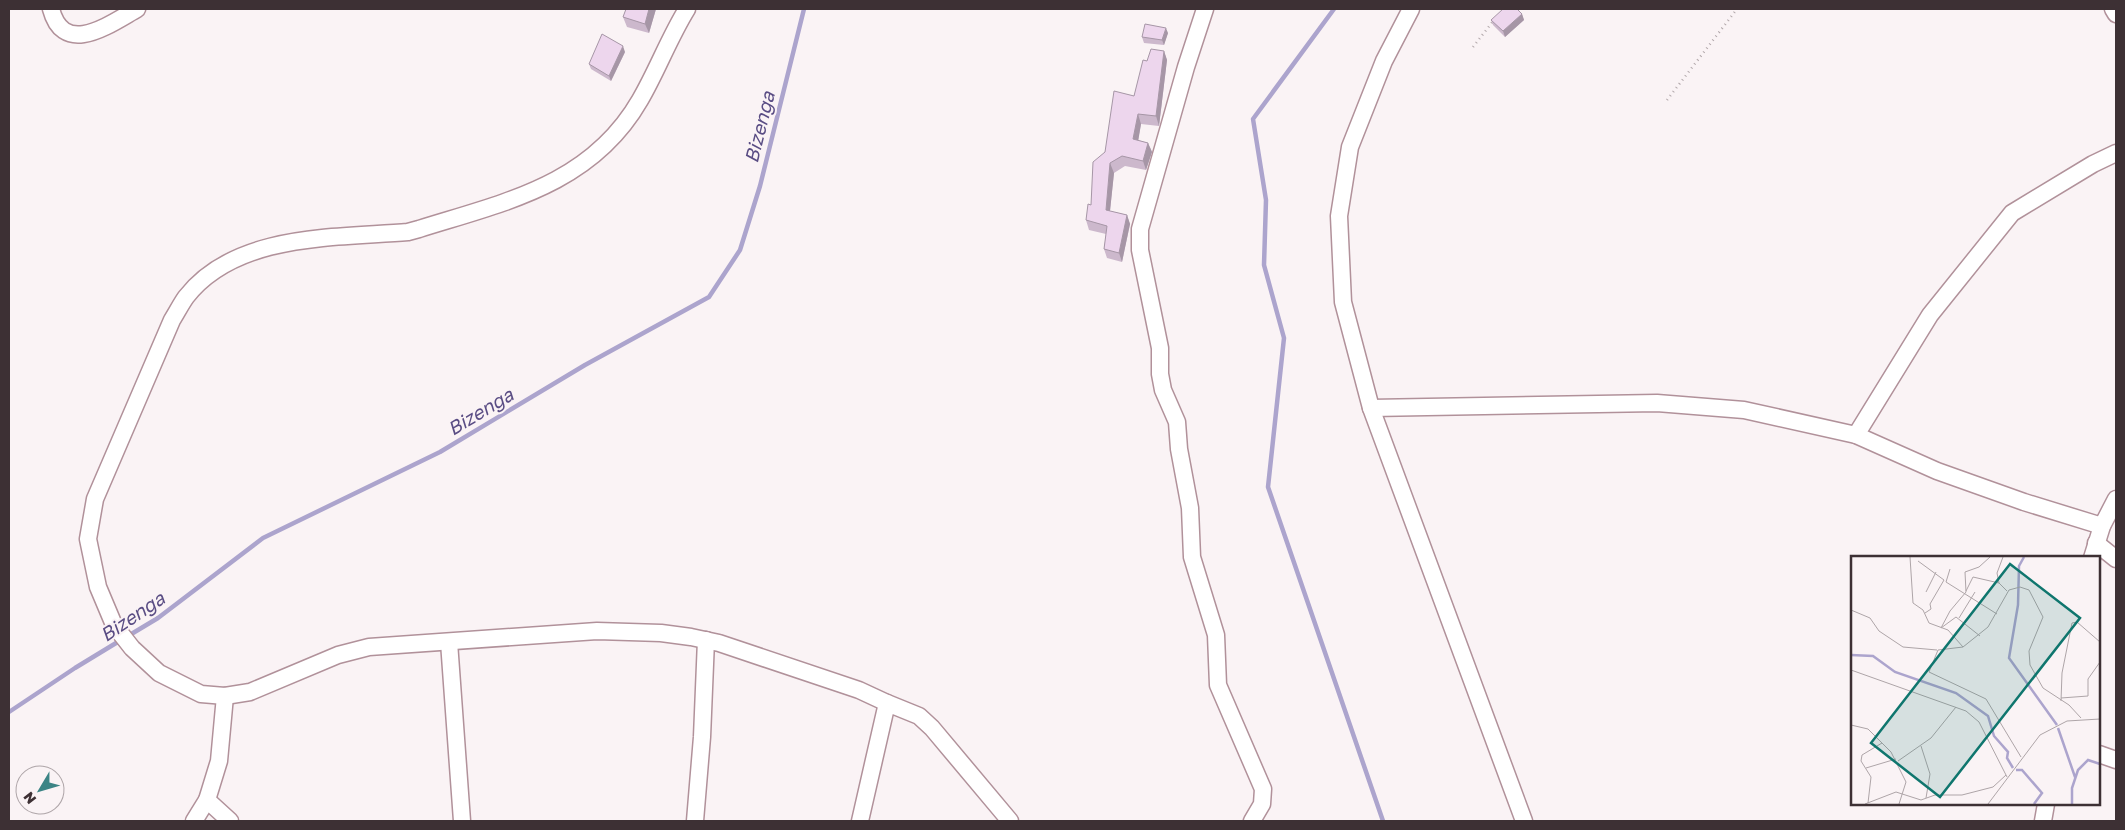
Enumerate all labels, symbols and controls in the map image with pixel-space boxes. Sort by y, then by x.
water label: Bizenga [739,88,779,165]
water label: Bizenga [443,382,518,440]
inset map [1851,556,2100,805]
water label: Bizenga [95,585,170,646]
north arrow [15,765,65,815]
text: N [19,789,39,808]

